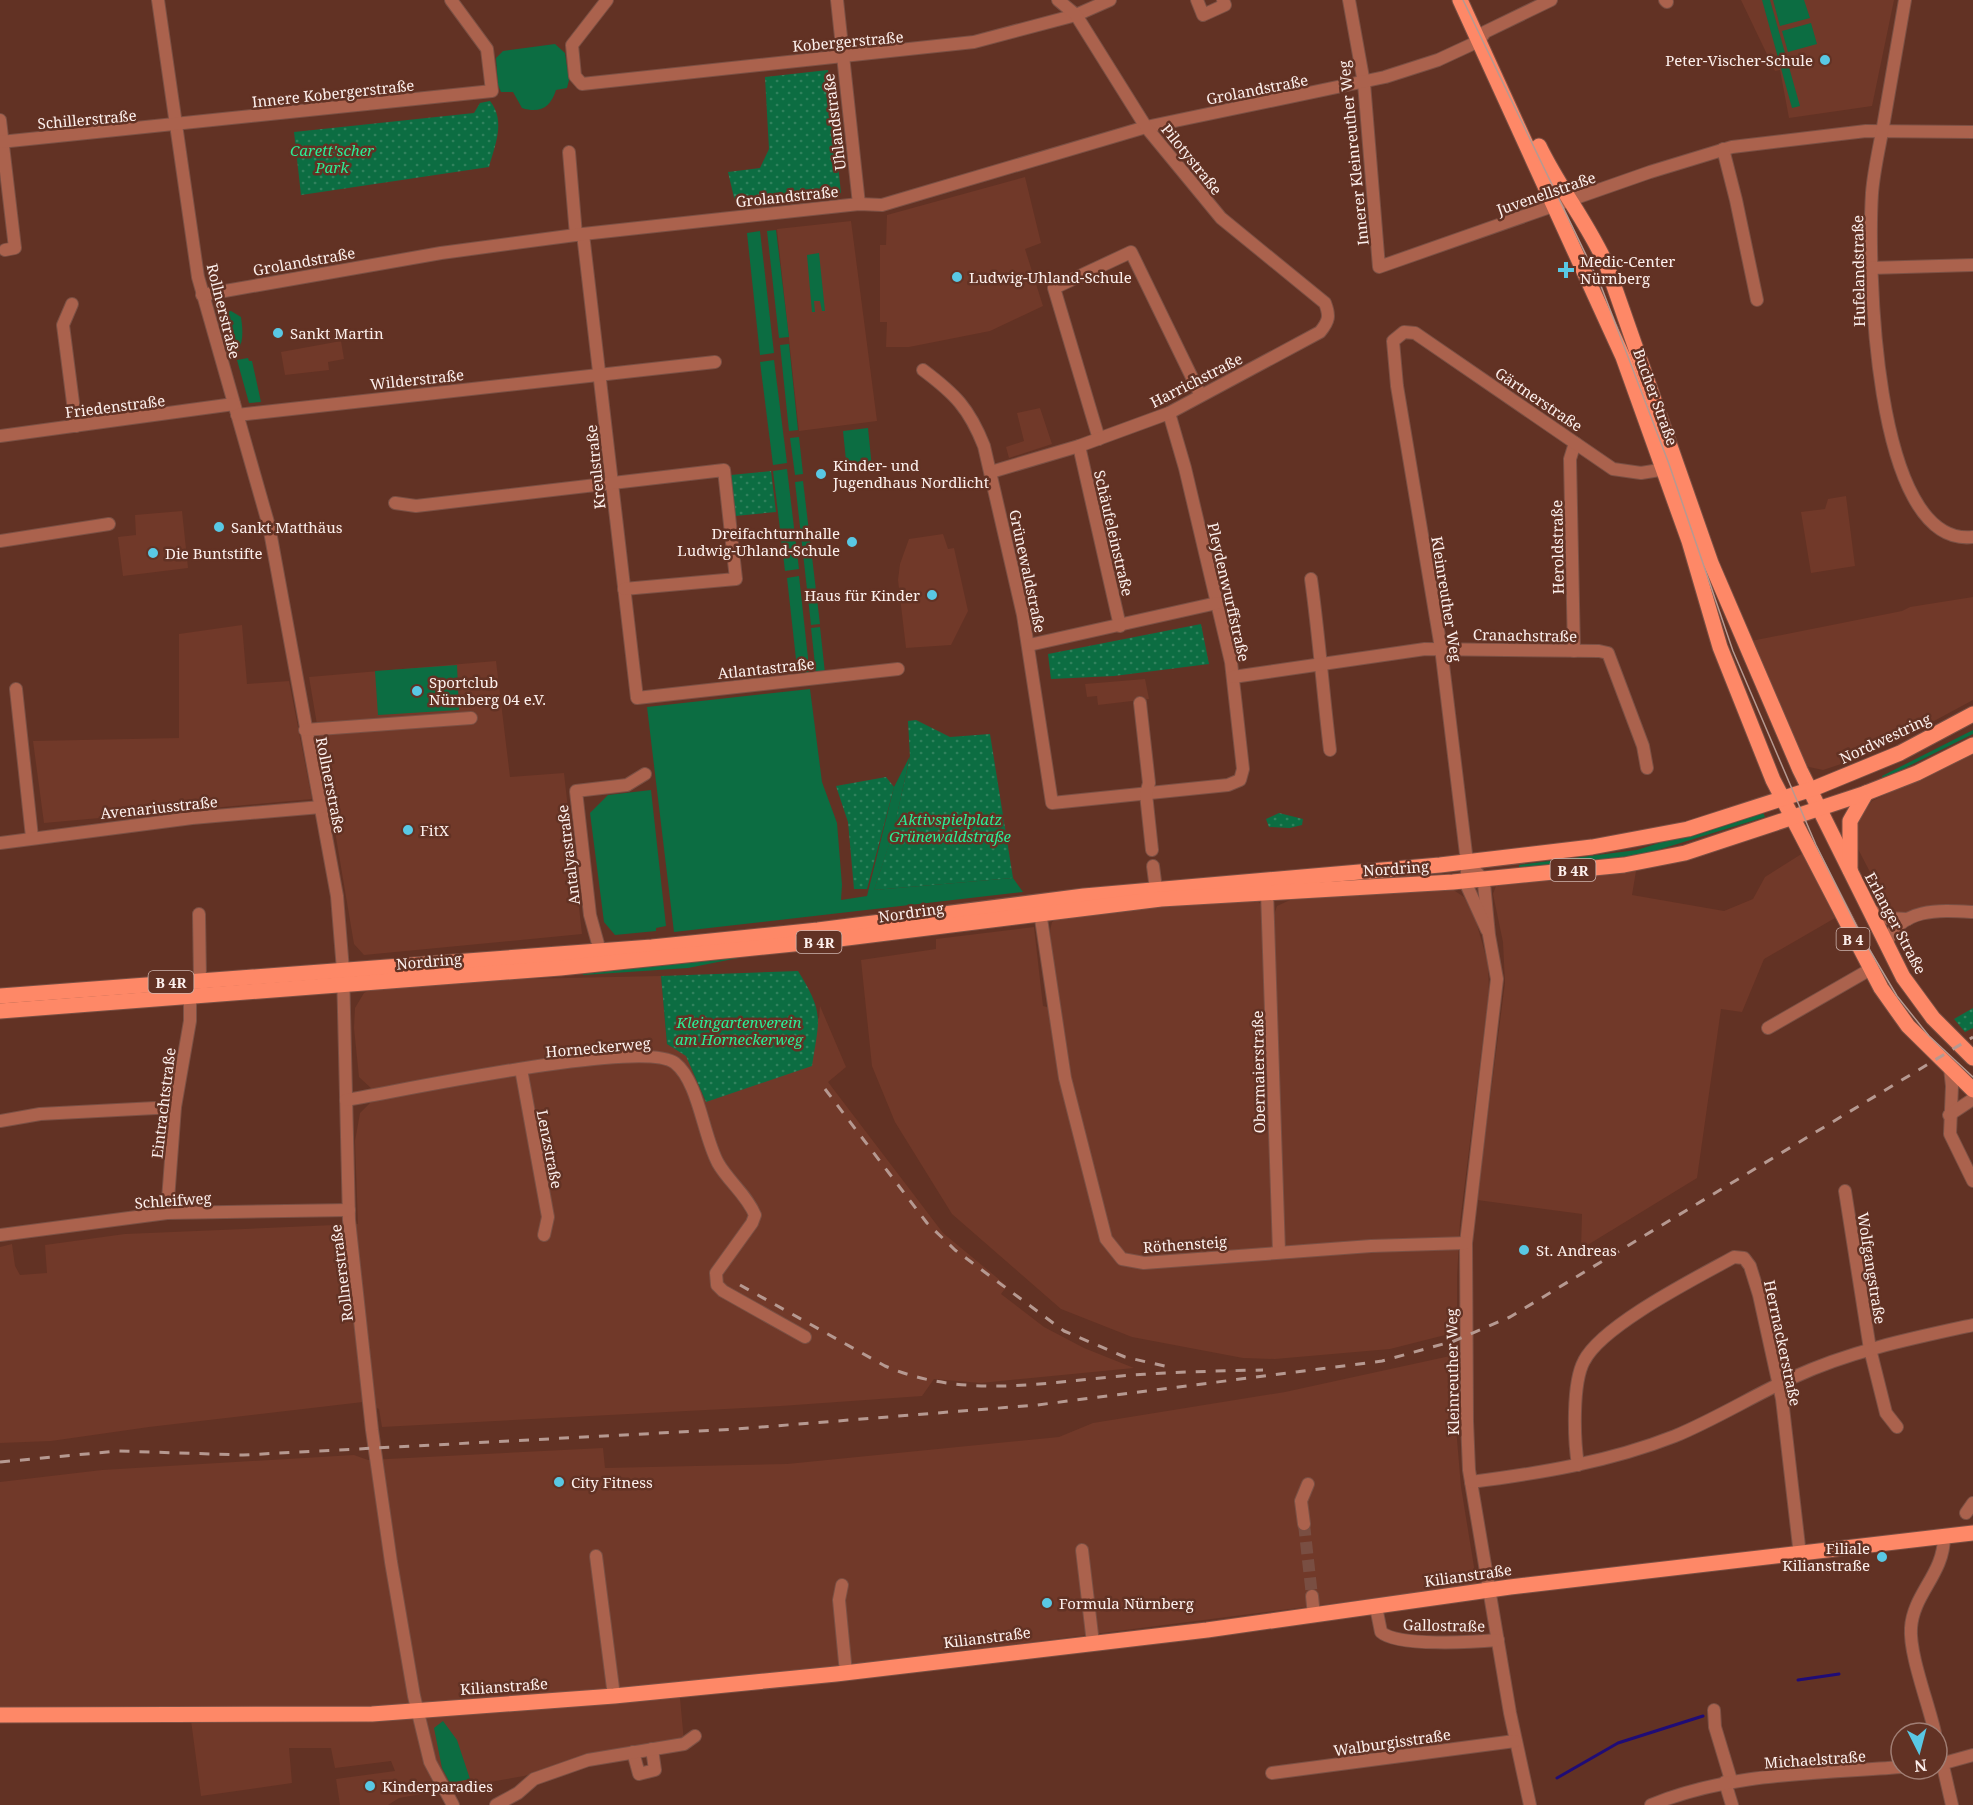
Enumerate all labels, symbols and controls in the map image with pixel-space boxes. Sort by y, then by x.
street label: Kobergerstraße [792,26,904,56]
place label: Peter-Vischer-Schule [1665,50,1813,70]
marker: Peter-Vischer-Schule [1818,53,1832,67]
street label: Innerer Kleinreuther Weg [1333,60,1373,246]
street label: Grolandstraße [1204,69,1310,109]
street label: Uhlandstraße [818,73,850,171]
street label: Innere Kobergerstraße [251,75,415,111]
street label: Schillerstraße [37,105,137,133]
street label: Pilotystraße [1157,119,1227,199]
park label: Carett'scher Park [290,140,375,177]
street label: Juvenellstraße [1493,167,1598,220]
street label: Grolandstraße [735,181,839,211]
street label: Hufelandstraße [1847,215,1869,327]
street label: Grolandstraße [251,242,357,280]
place label: Medic-Center Nürnberg [1580,251,1675,288]
street label: Rollnerstraße [202,261,246,361]
marker: Medic-Center Nürnberg [1557,261,1575,279]
place label: Ludwig-Uhland-Schule [969,267,1132,287]
marker: Ludwig-Uhland-Schule [950,270,964,284]
place label: Sankt Martin [290,323,384,343]
marker: Sankt Martin [271,326,285,340]
street label: Bucher Straße [1629,346,1683,448]
street label: Harrichstraße [1146,348,1246,412]
street label: Gärtnerstraße [1491,362,1587,436]
street label: Wilderstraße [369,364,465,394]
street label: Friedenstraße [64,390,166,422]
street label: Kreulstraße [581,424,609,510]
place label: Kinder- und Jugendhaus Nordlicht [832,455,989,492]
marker: Kinder- und Jugendhaus Nordlicht [814,467,828,481]
street label: Schäufeleinstraße [1090,468,1138,598]
street label: Heroldstraße [1546,500,1568,594]
street label: Grünewaldstraße [1005,508,1051,634]
place label: Sankt Matthäus [231,517,343,537]
marker: Sankt Matthäus [212,520,226,534]
street label: Pleydenwurffstraße [1203,520,1255,664]
place label: Dreifachturnhalle Ludwig-Uhland-Schule [677,523,840,560]
marker: Dreifachturnhalle Ludwig-Uhland-Schule [845,535,859,549]
street label: Kleinreuther Weg [1427,535,1467,663]
place label: Die Buntstifte [165,543,263,563]
marker: Die Buntstifte [146,546,160,560]
place label: Haus für Kinder [804,585,920,605]
marker: Haus für Kinder [925,588,939,602]
street label: Cranachstraße [1473,624,1577,646]
street label: Atlantastraße [717,653,815,683]
place label: Sportclub Nürnberg 04 e.V. [429,672,546,709]
marker: Sportclub Nürnberg 04 e.V. [410,684,424,698]
street label: Nordwestring [1836,708,1934,768]
street label: Rollnerstraße [312,735,350,835]
street label: Avenariusstraße [99,791,219,823]
street label: Antalyastraße [552,804,584,906]
park label: Aktivspielplatz Grünewaldstraße [889,809,1012,846]
place label: FitX [420,820,449,840]
marker: FitX [401,823,415,837]
street label: Nordring [1362,856,1430,880]
road number: B 4R [1550,859,1596,881]
street label: Erlanger Straße [1861,869,1931,977]
street label: Nordring [877,898,945,926]
road number: B 4 [1836,928,1870,950]
road number: B 4R [796,931,842,953]
street label: Nordring [395,948,463,974]
road number: B 4R [148,971,194,993]
street label: Obermaierstraße [1247,1010,1269,1134]
park label: Kleingartenverein am Horneckerweg [675,1012,804,1049]
street label: Horneckerweg [545,1032,651,1062]
street label: Eintrachtstraße [146,1046,180,1160]
street label: Lenzstraße [533,1108,567,1190]
street label: Schleifweg [134,1187,212,1213]
street label: Wolfgangstraße [1853,1211,1891,1325]
street label: Rollnerstraße [325,1223,357,1323]
street label: Röthensteig [1142,1231,1228,1257]
place label: St. Andreas [1536,1240,1617,1260]
marker: St. Andreas [1517,1243,1531,1257]
street label: Herrnackerstraße [1760,1278,1806,1408]
street label: Kleinreuther Weg [1441,1308,1463,1436]
place label: City Fitness [571,1472,653,1492]
marker: City Fitness [552,1475,566,1489]
place label: Filiale Kilianstraße [1782,1538,1870,1575]
marker: Filiale Kilianstraße [1875,1550,1889,1564]
street label: Kilianstraße [1423,1559,1513,1591]
place label: Formula Nürnberg [1059,1593,1194,1613]
marker: Formula Nürnberg [1040,1596,1054,1610]
street label: Gallostraße [1403,1614,1485,1636]
street label: Kilianstraße [942,1622,1032,1652]
street label: Kilianstraße [459,1673,549,1699]
north arrow [1889,1721,1949,1781]
street label: Walburgisstraße [1332,1724,1452,1760]
street label: Michaelstraße [1763,1745,1867,1773]
text: N [1913,1754,1928,1778]
place label: Kinderparadies [382,1776,493,1796]
marker: Kinderparadies [363,1779,377,1793]

